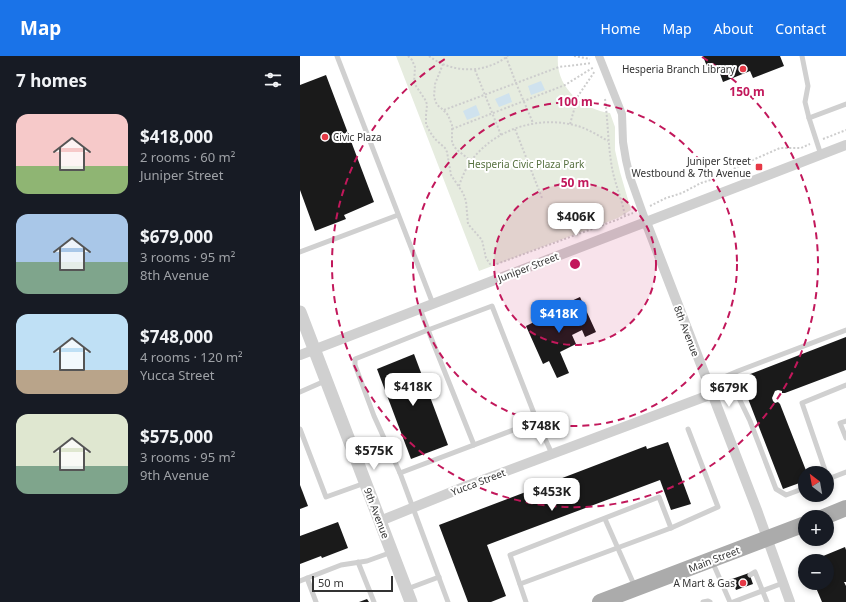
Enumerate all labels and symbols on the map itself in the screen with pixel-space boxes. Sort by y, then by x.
place label: Hesperia Branch Library [622,62,736,76]
marker: Hesperia Branch Library [738,64,748,74]
text: 150 m [729,83,765,100]
text: 100 m [557,93,593,110]
place label: Civic Plaza [333,130,382,144]
marker: Civic Plaza [320,132,330,142]
place label: Juniper Street Westbound & 7th Avenue [631,154,751,180]
park label: Hesperia Civic Plaza Park [468,157,585,171]
marker: Juniper Street Westbound & 7th Avenue [754,162,764,172]
text: 50 m [561,174,589,191]
pin: $406K [548,203,604,237]
street label: Juniper Street [495,249,561,285]
centre of rings [568,257,582,271]
pin: $418K [531,300,587,334]
street label: 8th Avenue [671,304,703,359]
pin: $418K [385,373,441,407]
pin: $679K [701,374,757,408]
pin: $748K [513,412,569,446]
pin: $575K [346,437,402,471]
street label: Yucca Street [449,465,508,499]
north arrow [798,466,834,502]
pin: $453K [524,478,580,512]
street label: 9th Avenue [361,486,393,541]
street label: Main Street [686,543,742,575]
scale bar [312,574,393,593]
place label: A Mart & Gas [673,576,735,590]
marker: A Mart & Gas [738,578,748,588]

